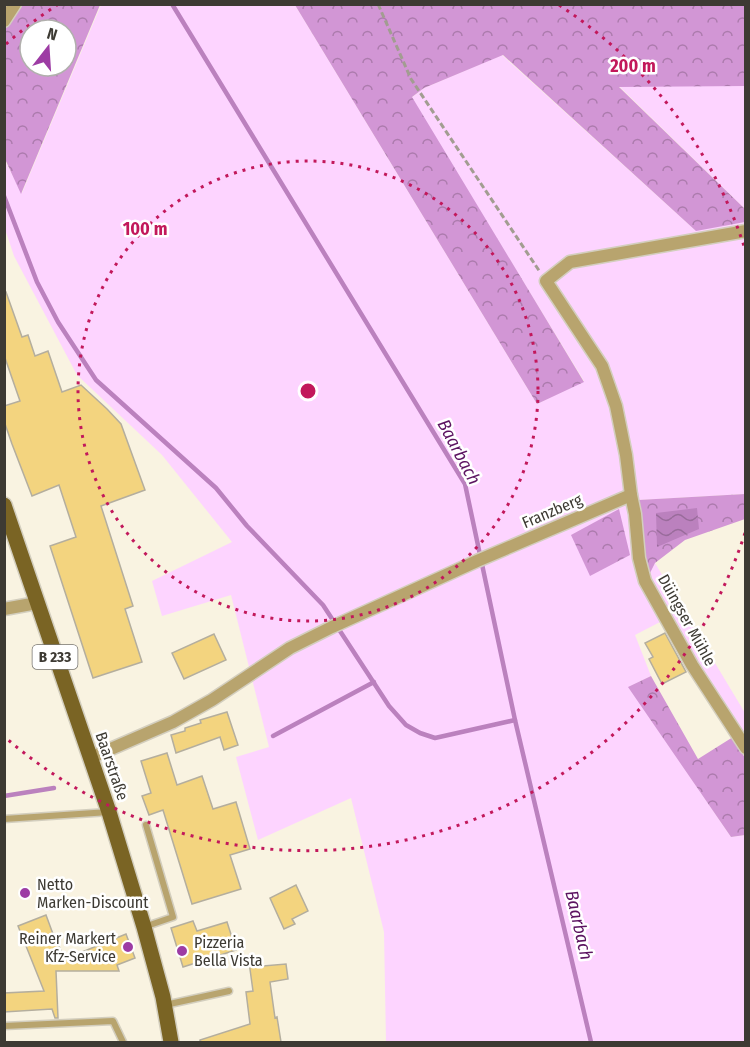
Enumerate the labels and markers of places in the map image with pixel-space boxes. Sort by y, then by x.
centre of rings [298,381,318,401]
place label: Netto Marken-Discount [37,875,149,912]
marker: Netto Marken-Discount [18,886,32,900]
place label: Reiner Markert Kfz-Service [19,929,117,966]
place label: Pizzeria Bella Vista [194,933,263,970]
marker: Reiner Markert Kfz-Service [121,940,135,954]
marker: Pizzeria Bella Vista [175,944,189,958]

